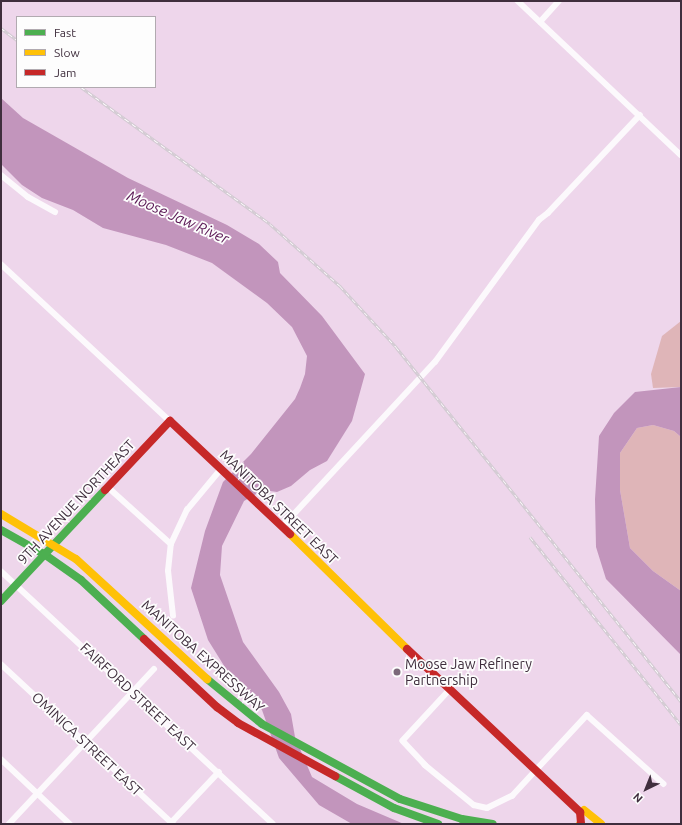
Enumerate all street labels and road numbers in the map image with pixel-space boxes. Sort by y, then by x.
street label: 9TH AVENUE NORTHEAST [14,436,138,568]
street label: MANITOBA STREET EAST [217,446,341,568]
street label: MANITOBA EXPRESSWAY [138,596,268,716]
street label: FAIRFORD STREET EAST [77,639,199,755]
street label: OMINICA STREET EAST [28,689,146,799]

